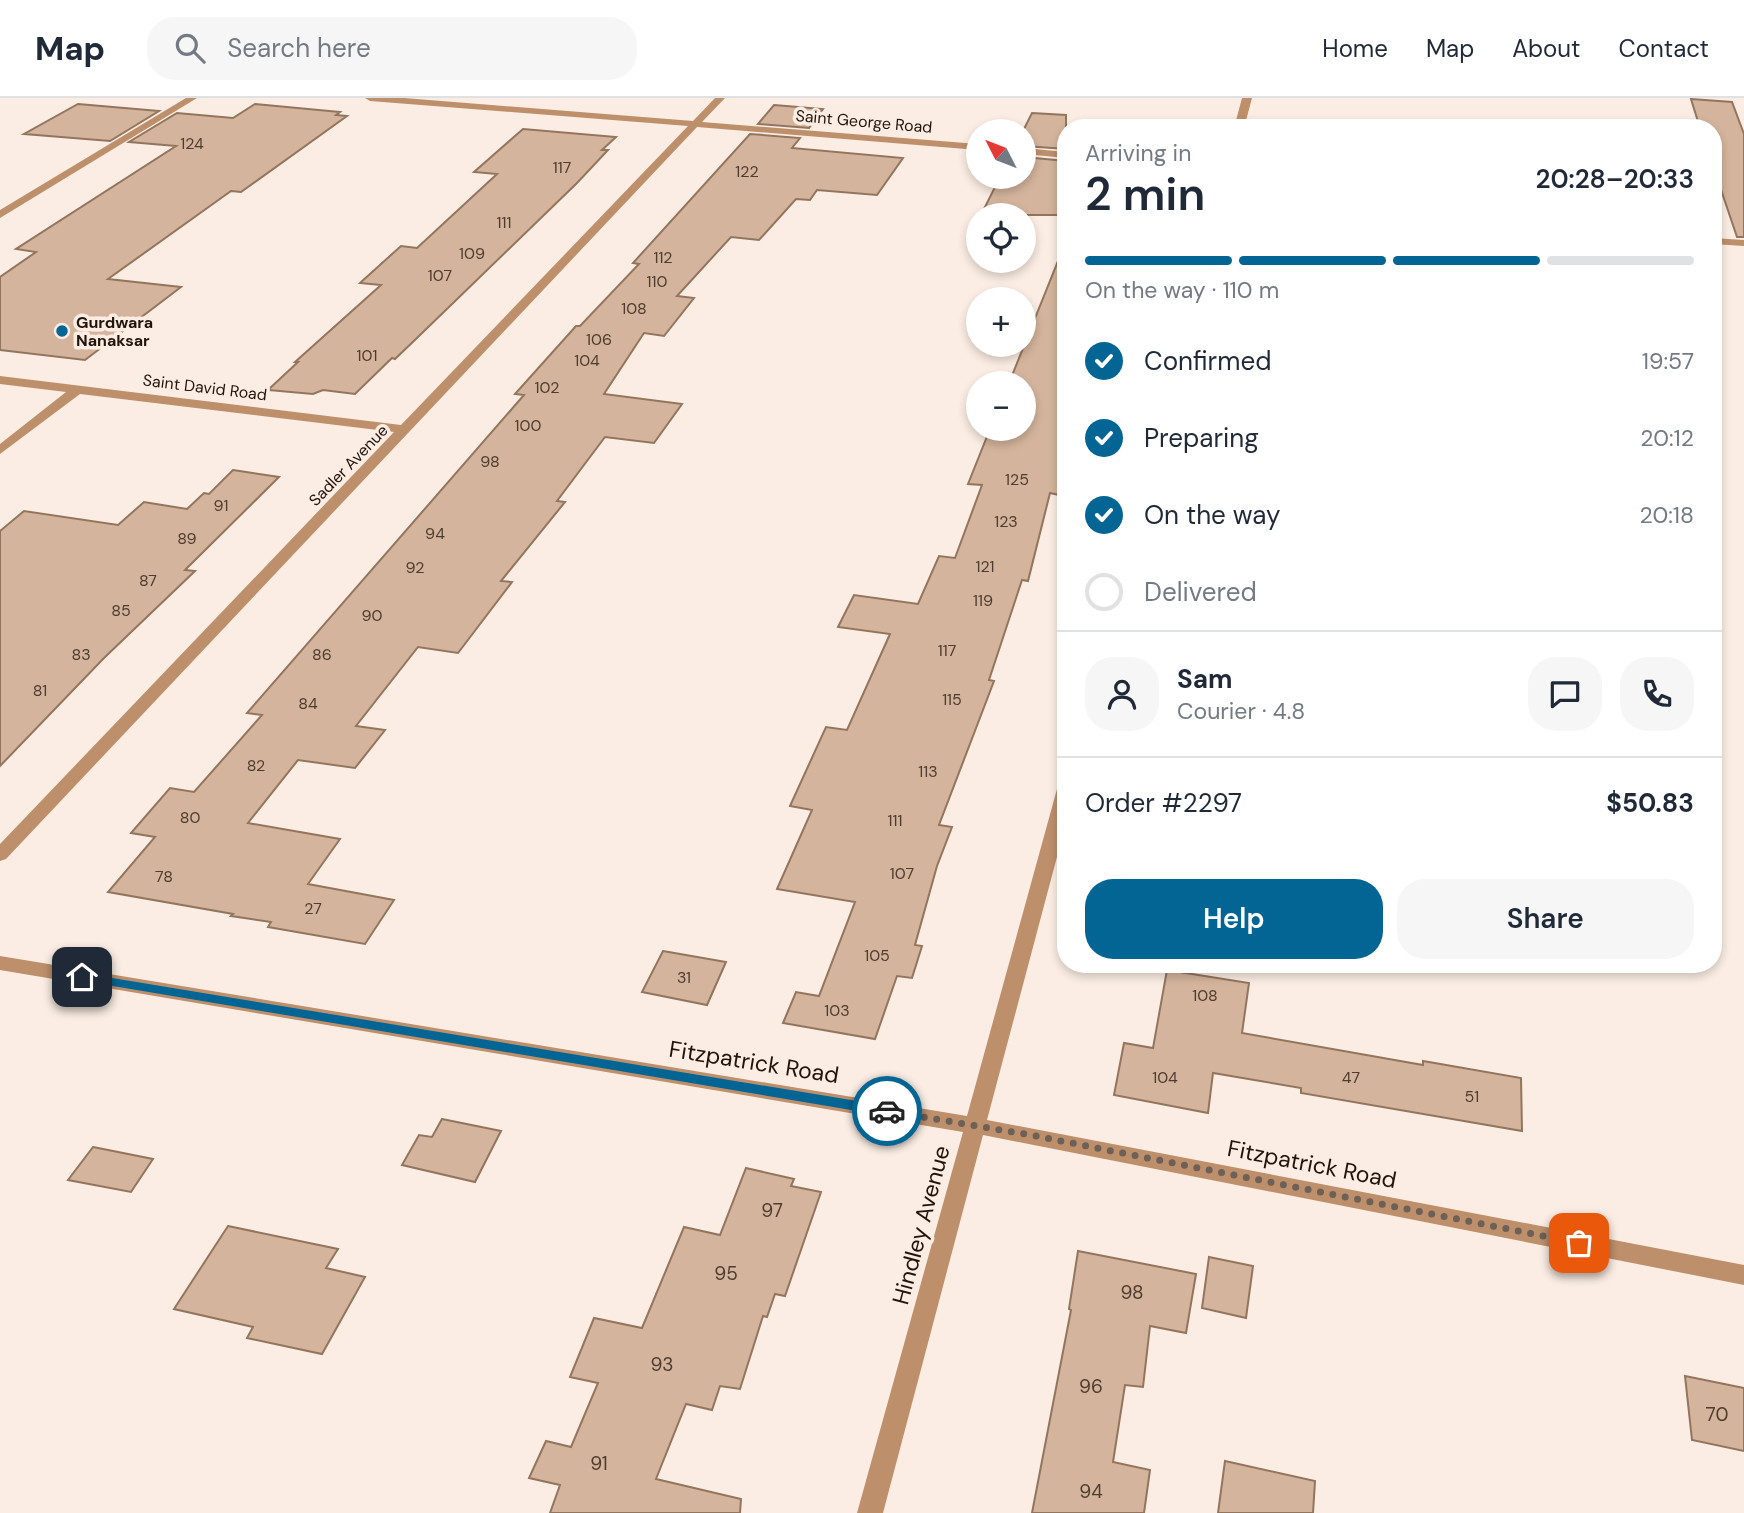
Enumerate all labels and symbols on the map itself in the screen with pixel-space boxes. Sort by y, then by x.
street label: Saint George Road [795,105,933,138]
north arrow [966,119,1036,189]
house number: 124 [180,133,204,154]
house number: 117 [553,157,571,178]
house number: 122 [735,161,759,182]
house number: 111 [497,212,511,233]
house number: 109 [459,243,485,264]
house number: 112 [653,247,673,268]
house number: 107 [428,265,452,286]
house number: 110 [647,271,668,292]
house number: 108 [621,298,647,319]
place label: Gurdwara Nanaksar [76,312,153,351]
marker: Gurdwara Nanaksar [54,323,70,339]
house number: 106 [586,329,612,350]
house number: 101 [357,345,377,366]
house number: 104 [574,350,600,371]
street label: Saint David Road [142,369,268,406]
house number: 102 [535,377,560,398]
house number: 100 [515,415,541,436]
street label: Sadler Avenue [304,420,392,510]
house number: 98 [480,451,500,472]
house number: 125 [1005,469,1029,490]
house number: 91 [214,495,228,516]
house number: 123 [994,511,1018,532]
house number: 94 [425,523,445,544]
house number: 89 [177,528,197,549]
house number: 121 [975,556,995,577]
house number: 92 [406,557,425,578]
house number: 87 [139,570,157,591]
house number: 119 [973,590,993,611]
house number: 85 [111,600,131,621]
house number: 90 [362,605,383,626]
house number: 117 [938,640,956,661]
house number: 83 [71,644,91,665]
house number: 86 [312,644,332,665]
house number: 81 [33,680,47,701]
house number: 115 [942,689,962,710]
house number: 84 [298,693,318,714]
house number: 82 [247,755,265,776]
house number: 113 [918,761,938,782]
house number: 80 [180,807,200,828]
house number: 111 [888,810,902,831]
house number: 107 [890,863,914,884]
house number: 78 [155,866,173,887]
house number: 27 [304,898,322,919]
house number: 105 [864,945,890,966]
pin [52,947,112,1007]
house number: 31 [677,967,691,988]
house number: 108 [1192,985,1218,1006]
house number: 103 [824,1000,850,1021]
street label: Fitzpatrick Road [667,1034,841,1090]
house number: 104 [1152,1067,1178,1088]
house number: 47 [1342,1067,1360,1088]
courier [852,1076,922,1146]
house number: 51 [1465,1086,1479,1107]
street label: Fitzpatrick Road [1225,1133,1399,1195]
street label: Hindley Avenue [885,1142,957,1308]
house number: 97 [761,1198,783,1223]
pin [1549,1213,1609,1273]
house number: 95 [714,1261,738,1286]
house number: 98 [1120,1280,1144,1305]
house number: 93 [651,1352,673,1377]
house number: 96 [1079,1374,1103,1399]
house number: 70 [1706,1402,1728,1427]
house number: 91 [590,1451,608,1476]
house number: 94 [1079,1479,1103,1504]

